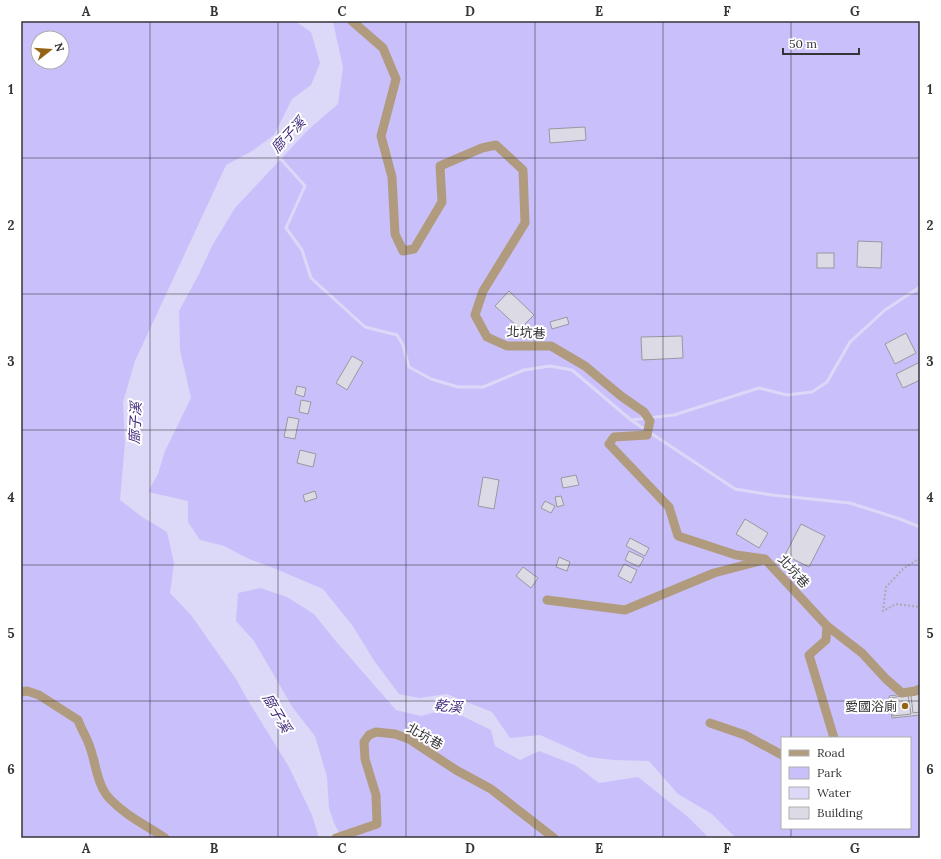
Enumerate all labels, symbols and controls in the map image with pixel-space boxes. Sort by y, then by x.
text: A [82,3,91,20]
text: B [210,3,219,20]
text: C [338,3,347,20]
text: D [465,3,475,20]
text: E [595,3,603,20]
text: F [723,3,731,20]
text: G [850,3,860,20]
north arrow [30,30,70,70]
scale bar [783,30,859,56]
text: 50 m [789,36,817,51]
text: N [52,41,68,54]
text: 1 [8,81,14,98]
text: 1 [927,81,933,98]
water label: 廍子溪 [267,112,310,156]
text: 2 [8,217,15,234]
text: 2 [927,217,934,234]
street label: 北坑巷 [506,323,546,342]
text: 3 [7,353,15,370]
text: 3 [926,353,934,370]
water label: 廍子溪 [125,400,145,444]
text: 4 [7,489,15,506]
text: 4 [926,489,934,506]
street label: 北坑巷 [774,551,813,592]
text: 5 [7,625,15,642]
text: 5 [926,625,934,642]
water label: 廍子溪 [259,690,296,737]
water label: 乾溪 [433,696,465,717]
place label: 愛國浴廁 [845,698,897,715]
marker: 愛國浴廁 [900,701,910,711]
street label: 北坑巷 [404,719,446,754]
legend [781,737,911,829]
text: Road [817,745,845,760]
text: 6 [7,761,15,778]
text: 6 [926,761,934,778]
text: Park [817,765,843,780]
text: Water [817,785,852,800]
text: Building [817,805,863,820]
text: A [82,840,91,857]
text: B [210,840,219,857]
text: C [338,840,347,857]
text: D [465,840,475,857]
text: E [595,840,603,857]
text: F [723,840,731,857]
text: G [850,840,860,857]

